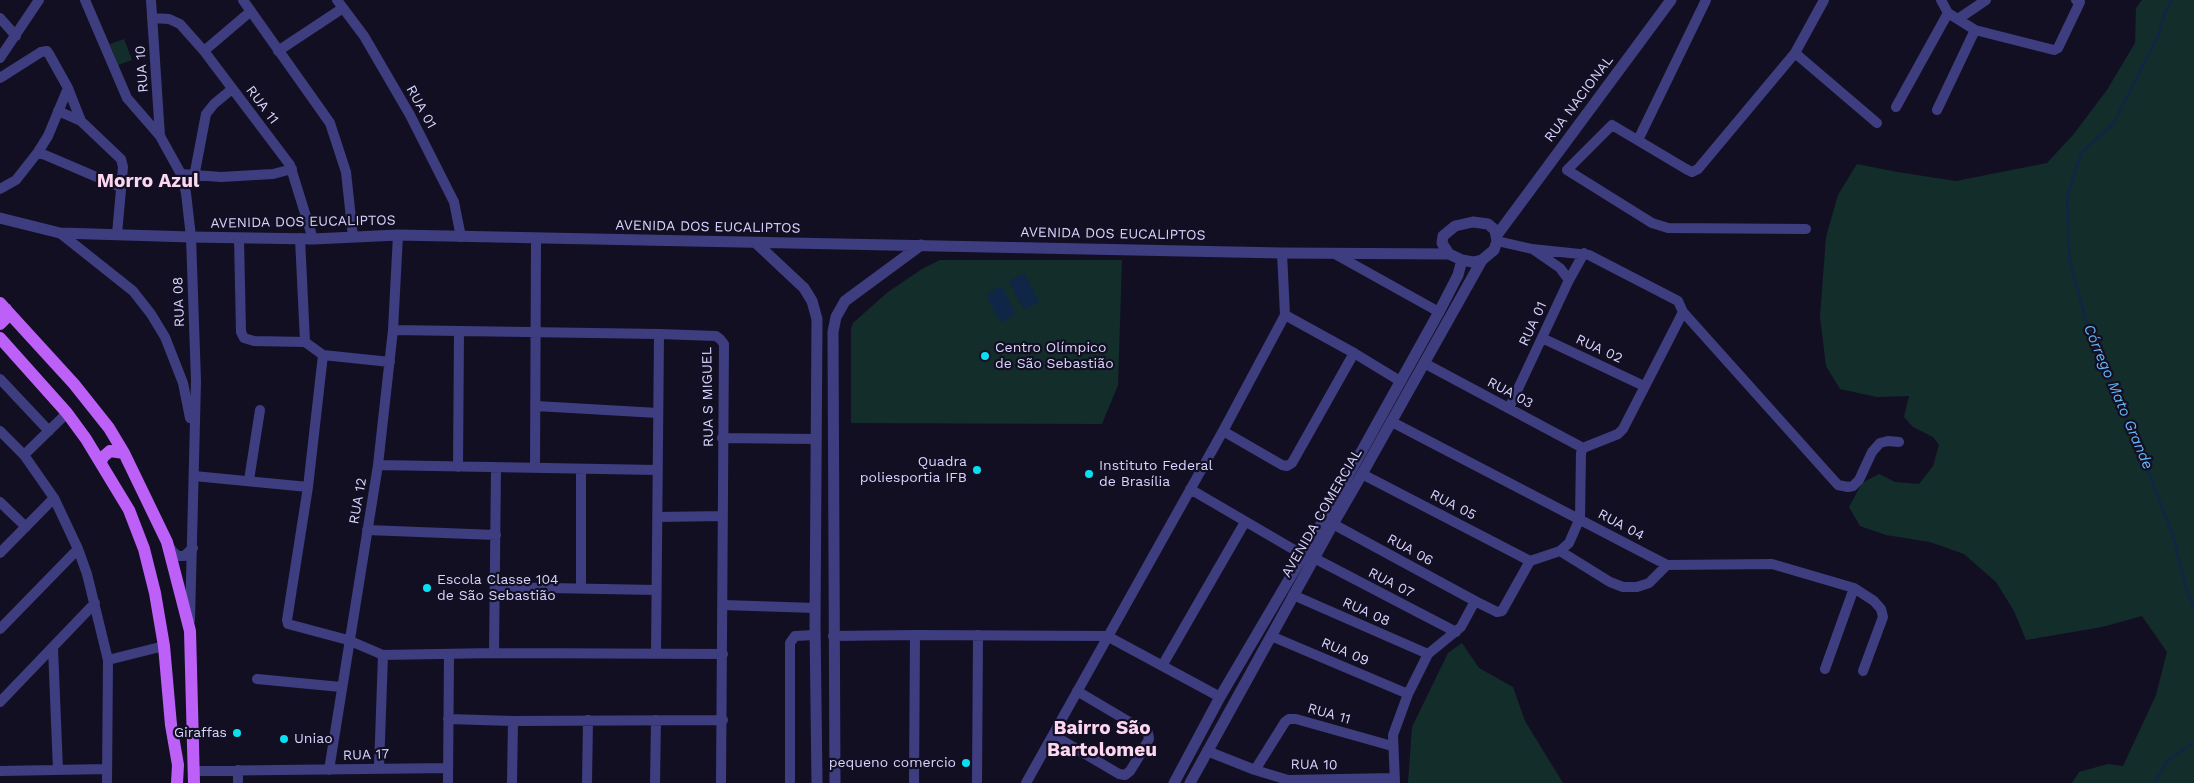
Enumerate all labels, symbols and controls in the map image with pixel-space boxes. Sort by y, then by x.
street label: RUA 10 [132,45,152,93]
street label: RUA NACIONAL [1541,52,1617,146]
street label: RUA 11 [242,82,282,128]
street label: RUA 01 [402,82,440,132]
district label: Morro Azul [97,170,199,192]
street label: AVENIDA DOS EUCALIPTOS [210,212,396,232]
street label: AVENIDA DOS EUCALIPTOS [615,217,801,237]
street label: AVENIDA DOS EUCALIPTOS [1020,224,1206,244]
street label: RUA 08 [170,277,188,327]
street label: RUA 01 [1515,299,1551,349]
water label: Córrego Mato Grande [2079,322,2157,472]
street label: RUA 02 [1573,331,1625,367]
place label: Centro Olímpico de São Sebastião [995,340,1114,372]
street label: RUA S MIGUEL [699,347,717,447]
marker: Centro Olímpico de São Sebastião [979,350,991,362]
street label: RUA 03 [1484,374,1536,412]
street label: AVENIDA COMERCIAL [1278,446,1366,580]
place label: Quadra poliesportia IFB [860,454,967,487]
place label: Instituto Federal de Brasília [1099,458,1213,491]
marker: Quadra poliesportia IFB [971,464,983,476]
marker: Instituto Federal de Brasília [1083,468,1095,480]
street label: RUA 12 [346,477,370,525]
street label: RUA 05 [1427,486,1479,524]
street label: RUA 04 [1595,506,1647,544]
street label: RUA 06 [1384,531,1436,569]
street label: RUA 07 [1365,564,1417,602]
place label: Escola Classe 104 de São Sebastião [437,572,559,604]
marker: Escola Classe 104 de São Sebastião [421,582,433,594]
street label: RUA 08 [1340,594,1392,630]
street label: RUA 09 [1319,634,1371,670]
street label: RUA 11 [1306,700,1352,728]
district label: Bairro São Bartolomeu [1047,717,1157,761]
place label: Giraffas [174,725,227,741]
marker: Giraffas [231,727,243,739]
place label: Uniao [294,731,333,747]
marker: Uniao [278,733,290,745]
street label: RUA 17 [343,746,389,764]
place label: pequeno comercio [829,755,956,771]
street label: RUA 10 [1290,756,1338,774]
marker: pequeno comercio [960,757,972,769]

